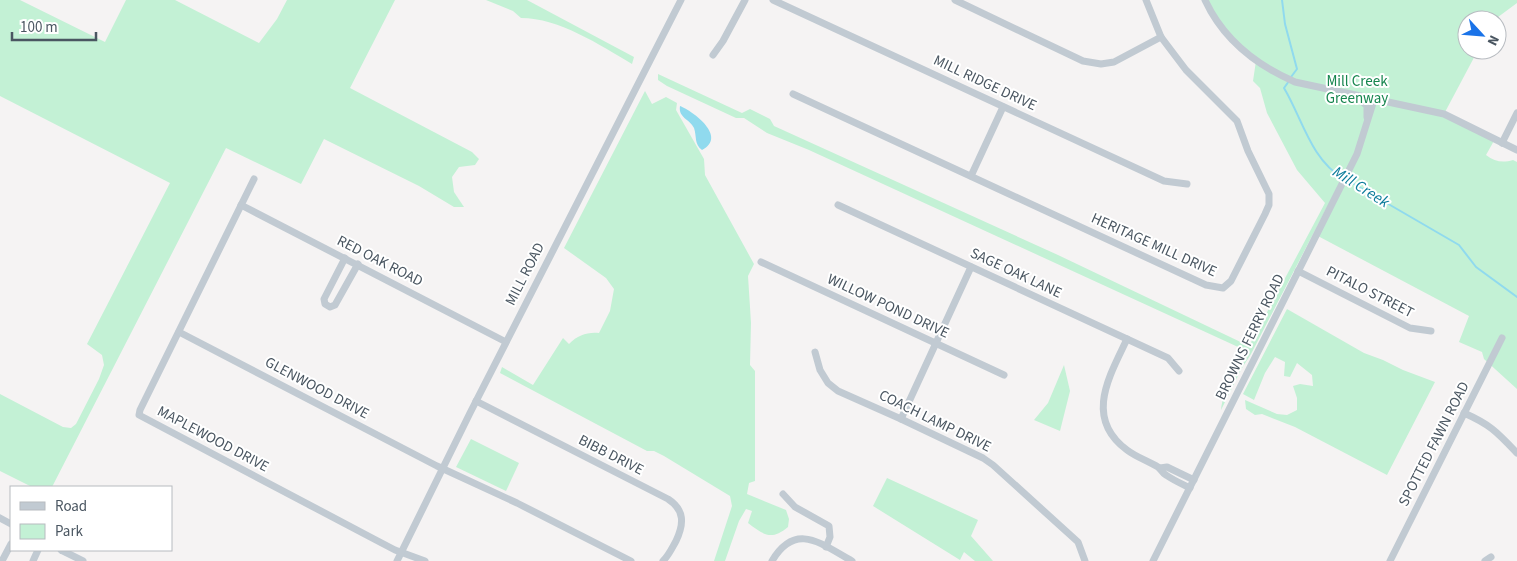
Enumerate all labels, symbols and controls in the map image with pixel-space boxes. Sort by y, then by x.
scale bar [12,10,96,42]
north arrow [1457,10,1507,60]
text: 100 m [20,17,58,38]
text: N [1482,32,1504,49]
street label: MILL RIDGE DRIVE [930,50,1040,116]
park label: Mill Creek Greenway [1326,71,1388,109]
water label: Mill Creek [1328,161,1394,213]
street label: HERITAGE MILL DRIVE [1088,208,1220,282]
street label: RED OAK ROAD [333,230,427,292]
street label: MILL ROAD [500,239,550,309]
street label: SAGE OAK LANE [967,243,1065,303]
street label: PITALO STREET [1322,261,1418,323]
street label: WILLOW POND DRIVE [824,269,952,344]
street label: BROWNS FERRY ROAD [1210,270,1290,404]
street label: GLENWOOD DRIVE [261,352,373,424]
street label: SPOTTED FAWN ROAD [1393,378,1475,510]
street label: COACH LAMP DRIVE [875,385,995,457]
street label: MAPLEWOOD DRIVE [153,401,273,477]
street label: BIBB DRIVE [575,430,647,480]
legend [10,486,172,551]
text: Road [55,496,87,517]
text: Park [55,521,84,542]

